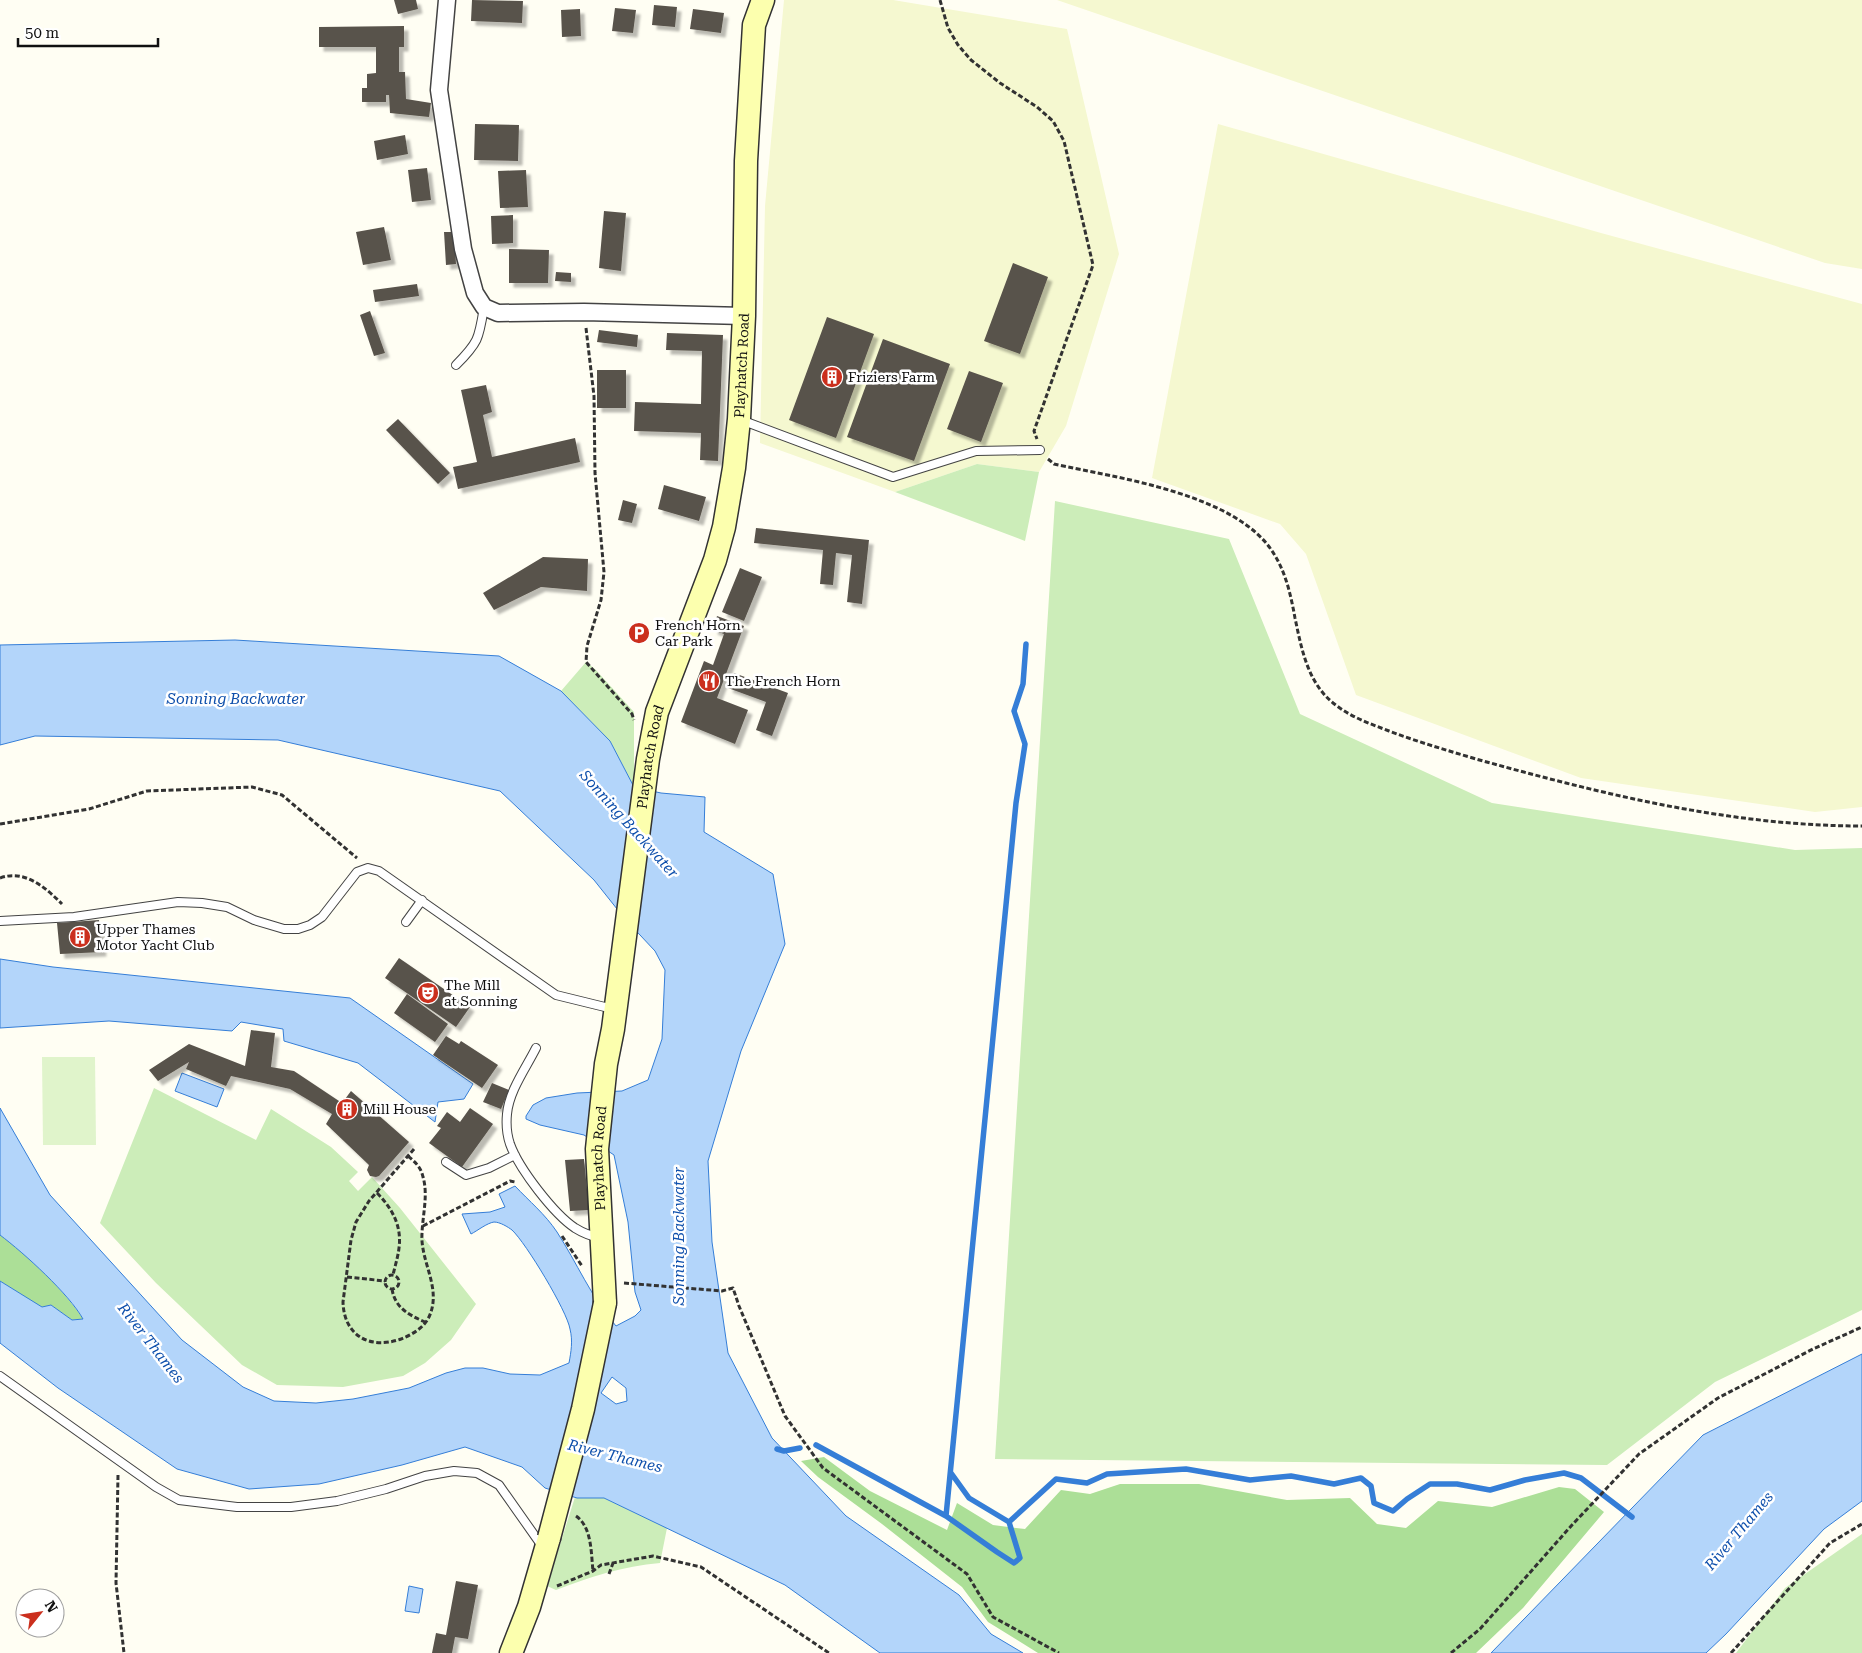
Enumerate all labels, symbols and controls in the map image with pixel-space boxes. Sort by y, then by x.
scale bar [18,15,158,47]
text: 50 m [25,24,60,42]
street label: Playhatch Road [731,313,752,418]
building icon: Friziers Farm [820,365,844,389]
place label: Friziers Farm [848,369,935,385]
place label: French Horn Car Park [655,617,741,649]
parking icon: French Horn Car Park [627,621,651,645]
restaurant icon: The French Horn [697,669,721,693]
place label: The French Horn [725,673,841,689]
water label: Sonning Backwater [166,690,306,708]
street label: Playhatch Road [634,702,667,810]
water label: Sonning Backwater [575,766,683,882]
place label: Upper Thames Motor Yacht Club [96,921,215,953]
building icon: Upper Thames Motor Yacht Club [68,925,92,949]
place label: The Mill at Sonning [444,977,517,1009]
theatre icon: The Mill at Sonning [416,981,440,1005]
building icon: Mill House [335,1097,359,1121]
place label: Mill House [363,1101,436,1117]
street label: Playhatch Road [589,1105,610,1211]
water label: Sonning Backwater [670,1166,688,1306]
water label: River Thames [114,1299,188,1387]
water label: River Thames [565,1435,664,1476]
water label: River Thames [1700,1488,1777,1575]
north arrow [15,1588,65,1638]
text: N [42,1598,61,1615]

